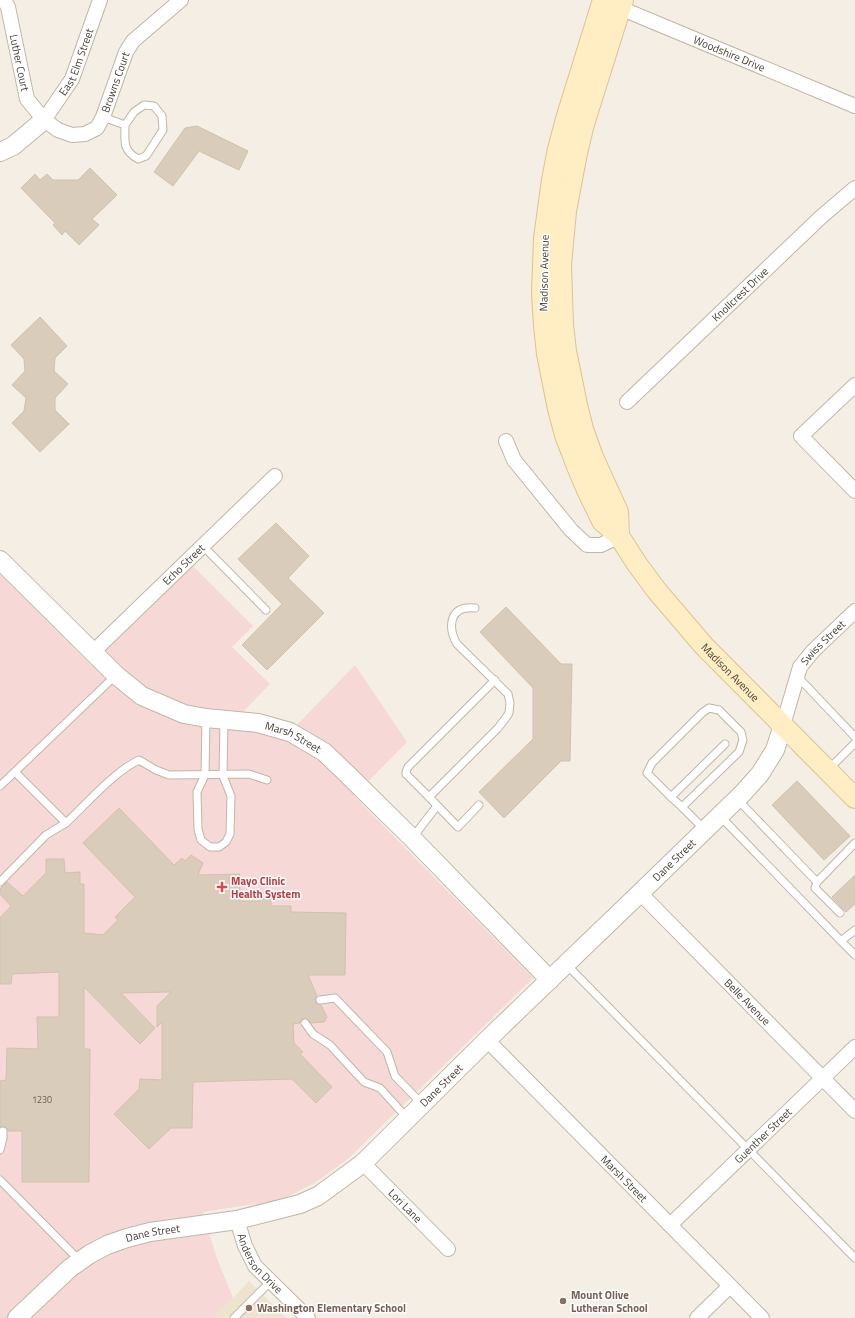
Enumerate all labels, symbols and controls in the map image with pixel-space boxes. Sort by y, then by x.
street label: East Elm Street [55,26,97,99]
street label: Woodshire Drive [691,31,768,76]
street label: Luther Court [6,33,33,93]
street label: Browns Court [97,50,133,115]
street label: Madison Avenue [535,234,553,311]
street label: Knollcrest Drive [708,263,772,325]
street label: Echo Street [159,540,208,589]
street label: Swiss Street [797,616,849,668]
street label: Madison Avenue [698,640,763,706]
street label: Marsh Street [263,717,324,757]
street label: Dane Street [649,835,699,885]
place label: Mayo Clinic Health System [231,873,300,902]
marker: Mayo Clinic Health System [216,881,228,893]
street label: Belle Avenue [721,975,774,1029]
street label: Dane Street [416,1060,466,1110]
house number: 1230 [32,1093,52,1106]
street label: Guenther Street [731,1104,795,1167]
street label: Marsh Street [597,1152,651,1206]
street label: Lori Lane [385,1185,426,1227]
street label: Dane Street [124,1220,181,1246]
street label: Anderson Drive [234,1231,287,1297]
place label: Mount Olive Lutheran School [571,1287,648,1316]
marker: Mount Olive Lutheran School [558,1296,568,1306]
place label: Washington Elementary School [257,1300,406,1316]
marker: Washington Elementary School [244,1303,254,1313]

